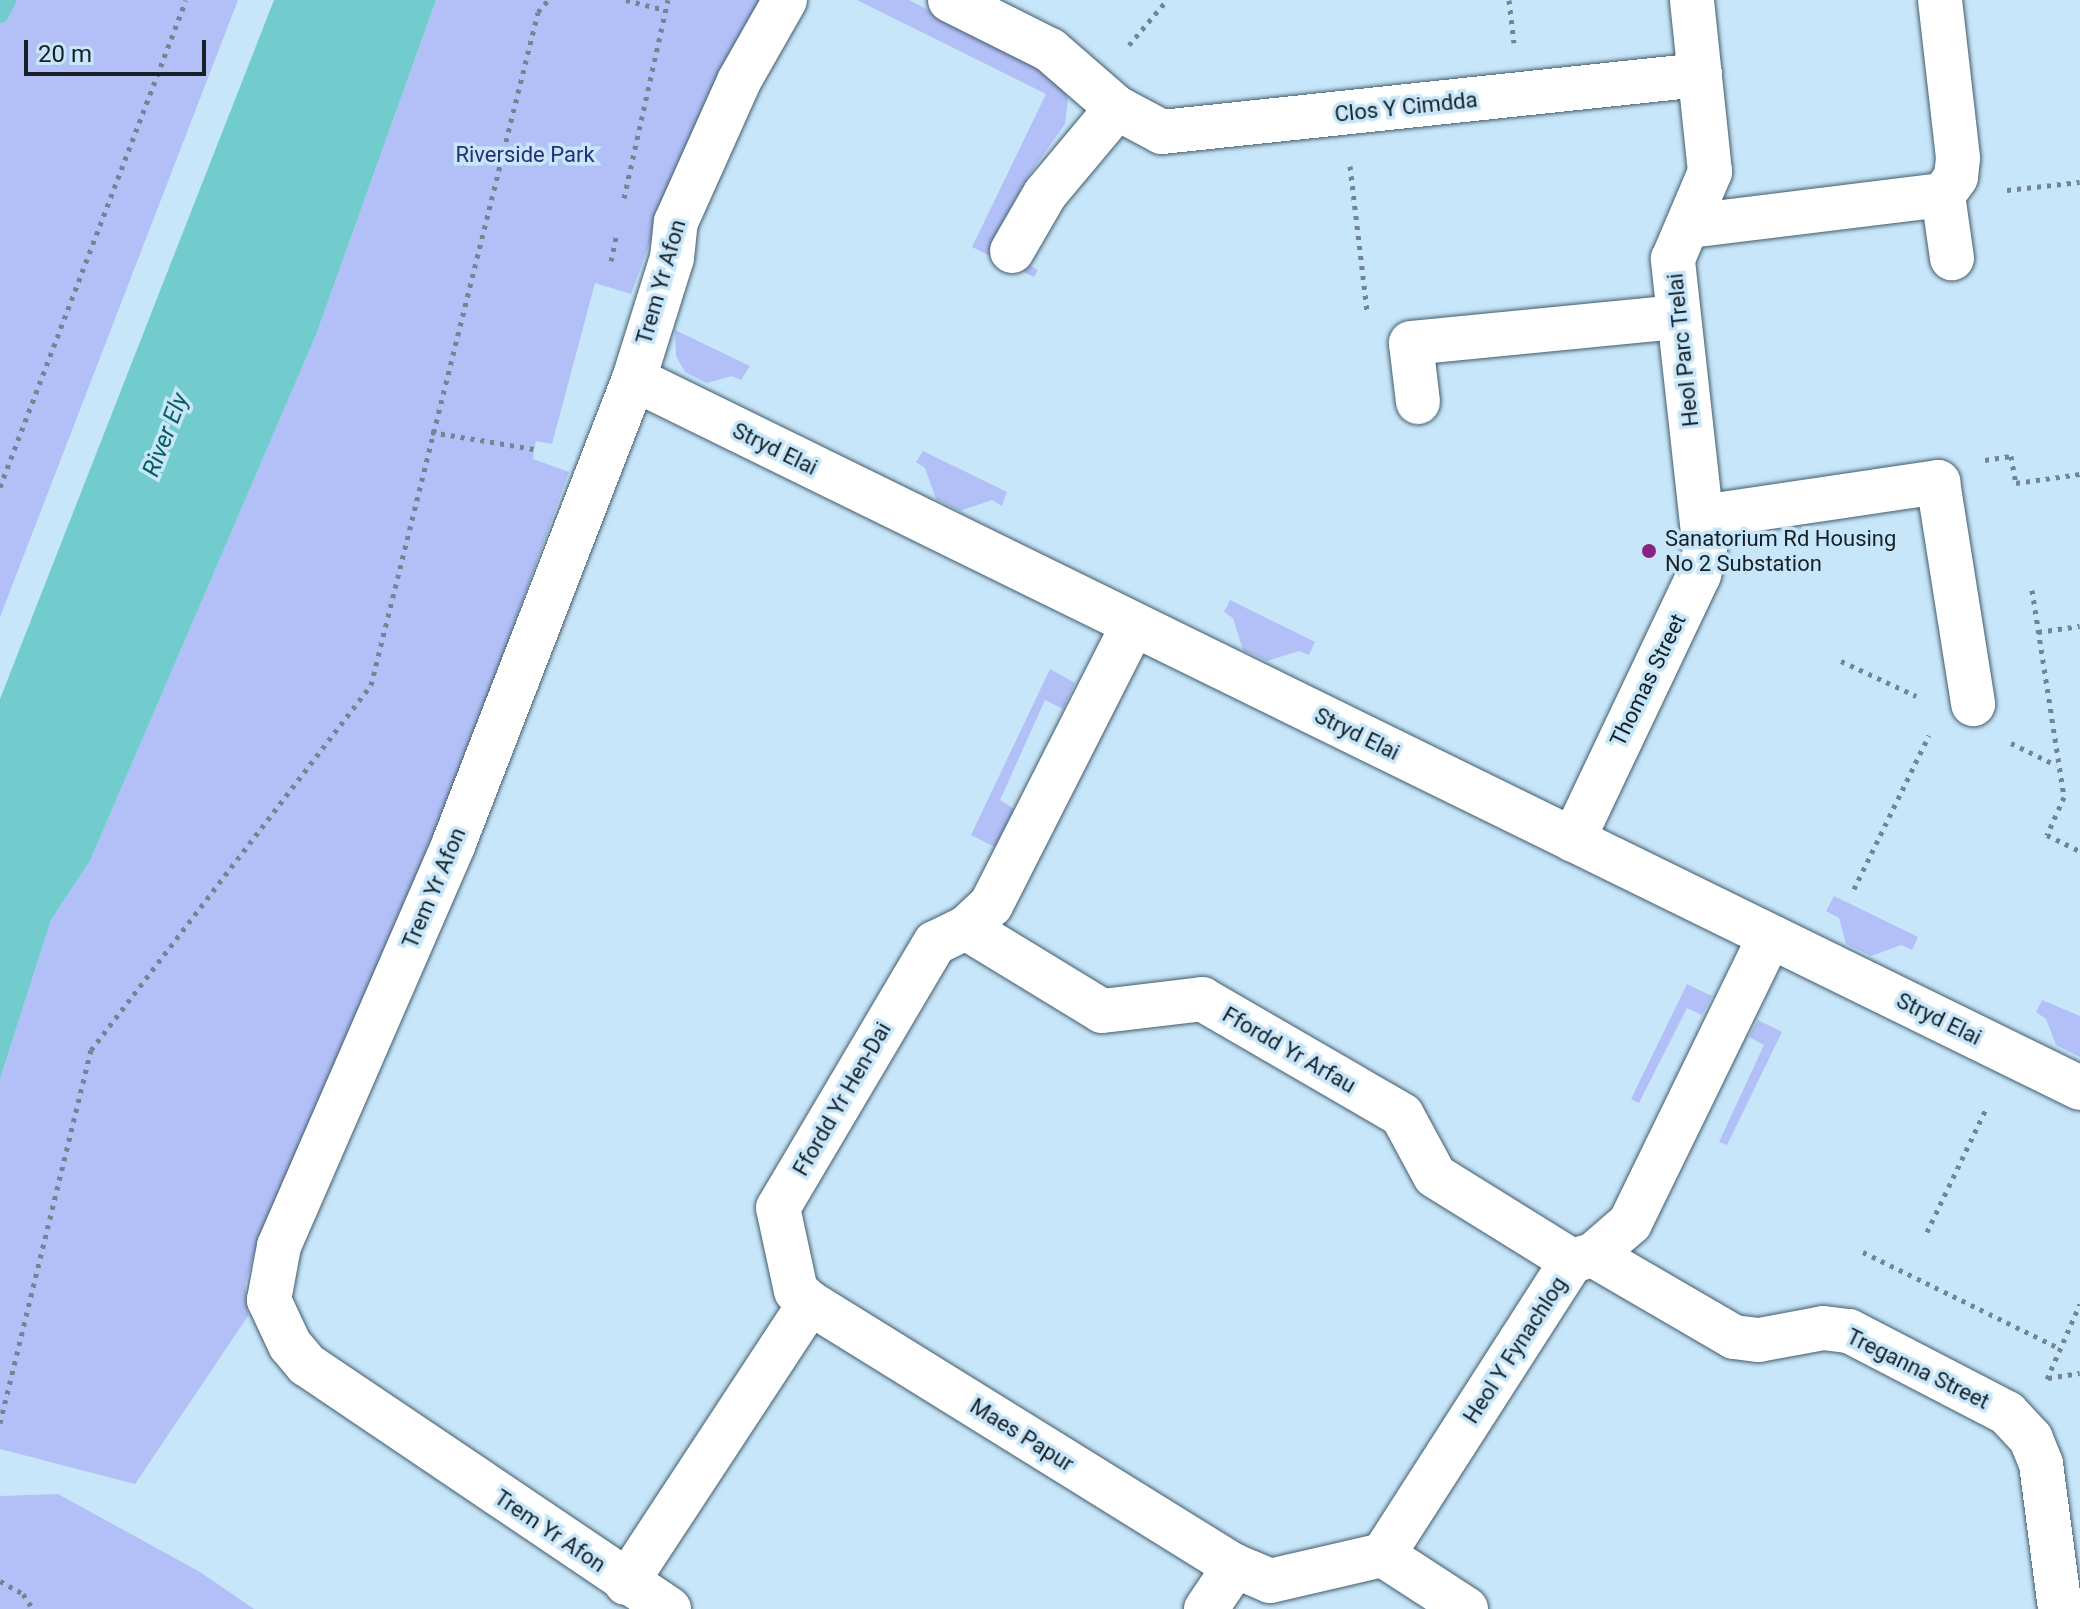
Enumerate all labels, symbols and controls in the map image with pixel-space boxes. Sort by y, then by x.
scale bar [28,24,210,74]
text: 20 m [38,40,92,68]
street label: Clos Y Cimdda [1333,86,1479,128]
park label: Riverside Park [455,142,595,168]
street label: Trem Yr Afon [631,217,691,347]
street label: Heol Parc Trelai [1662,272,1704,428]
water label: River Ely [137,389,195,481]
street label: Stryd Elai [728,417,822,481]
place label: Sanatorium Rd Housing No 2 Substation [1665,525,1896,576]
marker: Sanatorium Rd Housing No 2 Substation [1640,542,1658,560]
street label: Thomas Street [1605,610,1691,750]
street label: Stryd Elai [1310,702,1404,766]
street label: Trem Yr Afon [397,824,471,952]
street label: Stryd Elai [1892,987,1986,1051]
street label: Ffordd Yr Arfau [1218,1001,1360,1099]
street label: Ffordd Yr Hen-Dai [787,1018,897,1180]
street label: Heol Y Fynachlog [1458,1272,1572,1428]
street label: Treganna Street [1842,1323,1994,1415]
street label: Maes Papur [965,1393,1079,1477]
street label: Trem Yr Afon [489,1484,611,1578]

